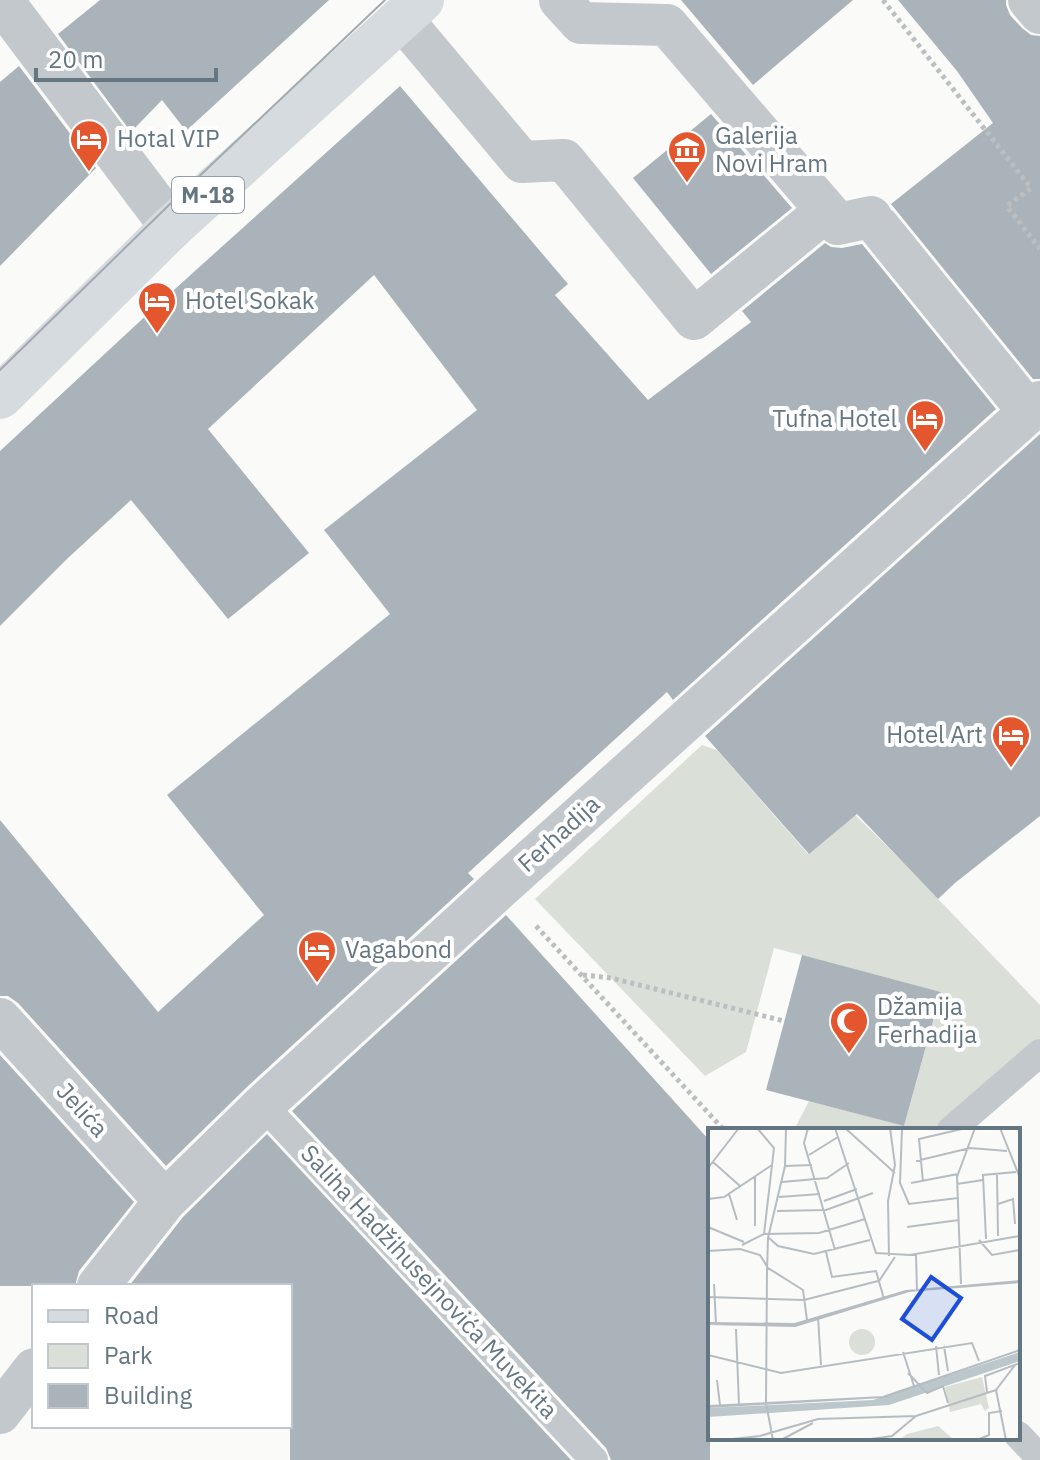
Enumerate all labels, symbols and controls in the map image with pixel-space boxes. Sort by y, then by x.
scale bar [36,32,216,82]
text: 20 m [48,43,103,75]
hotel icon: Hotal VIP [68,118,110,173]
place label: Galerija Novi Hram [715,119,828,179]
place label: Hotal VIP [117,122,220,154]
museum icon: Galerija Novi Hram [666,129,708,184]
road number: M-18 [172,177,244,213]
hotel icon: Hotel Sokak [136,280,178,335]
place label: Hotel Sokak [185,284,315,316]
hotel icon: Tufna Hotel [904,398,946,453]
place label: Tufna Hotel [773,402,897,434]
hotel icon: Hotel Art [990,714,1032,769]
place label: Hotel Art [886,718,983,750]
street label: Ferhadija [510,788,606,879]
hotel icon: Vagabond [296,929,338,984]
place label: Vagabond [345,933,452,965]
place label: Džamija Ferhadija [877,990,977,1050]
mosque icon: Džamija Ferhadija [828,1000,870,1055]
street label: Jelića [50,1075,116,1144]
inset map [708,1128,1020,1440]
street label: Saliha Hadžihusejnovića Muvekita [294,1138,565,1425]
legend [32,1284,292,1428]
text: Road [104,1299,159,1331]
text: Park [104,1339,153,1371]
text: Building [104,1379,192,1411]

